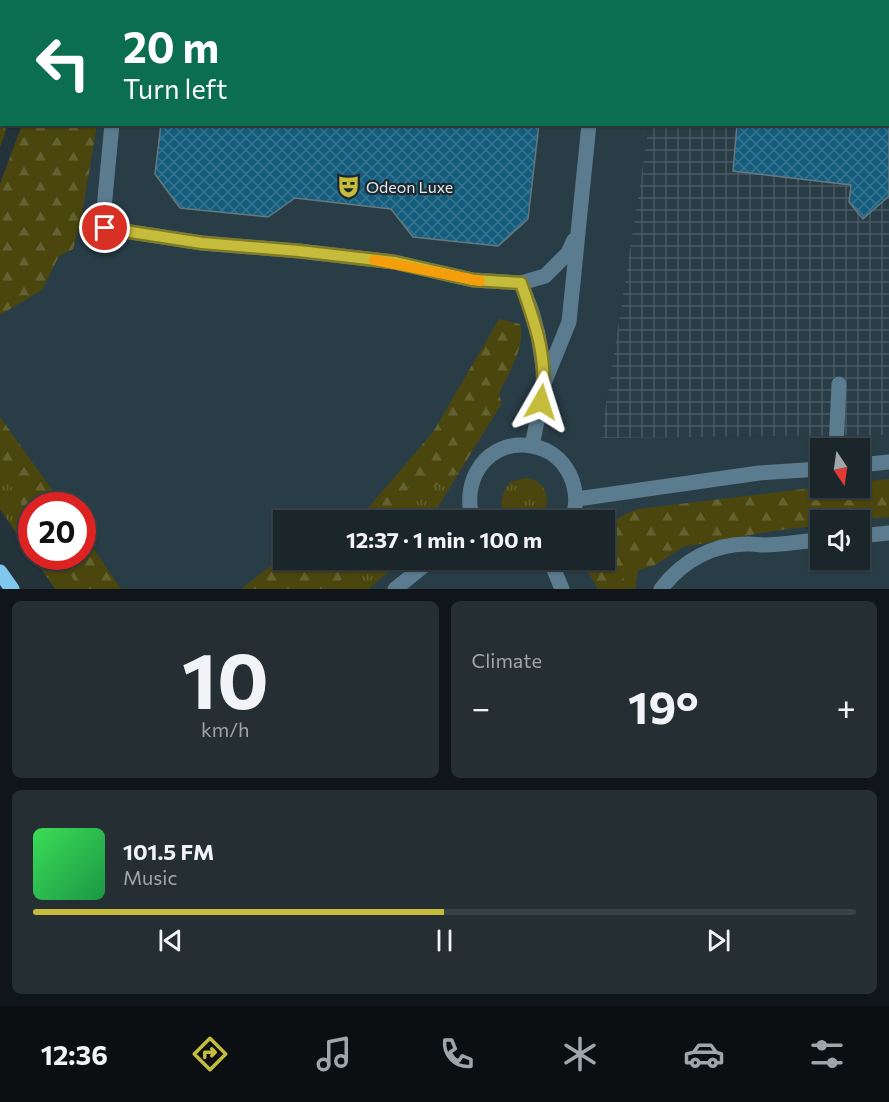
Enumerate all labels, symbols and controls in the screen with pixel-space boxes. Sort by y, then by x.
text: 20 m [123,20,219,72]
icon: left [24,24,102,102]
text: Turn left [123,72,227,105]
theatre icon: Odeon Luxe [335,173,361,199]
place label: Odeon Luxe [366,177,453,196]
pin [79,202,130,253]
icon: arrive [88,211,121,244]
position arrow [509,370,573,434]
north arrow [810,438,870,498]
map controls [810,438,870,570]
speed limit sign: 20 [18,492,96,570]
button: sound [810,510,870,570]
text: 12:37 · 1 min · 100 m [346,526,542,553]
text: 10 [182,630,269,725]
text: Climate [472,648,542,672]
text: 19° [628,678,699,733]
text: − [472,686,490,727]
text: + [837,686,856,727]
text: km/h [201,717,250,741]
text: 101.5 FM [123,838,214,865]
text: Music [123,865,177,889]
icon: previous [154,924,187,957]
icon: pause [428,924,461,957]
icon: next [702,924,735,957]
icon: directions [189,1033,231,1075]
icon: music [313,1033,355,1075]
icon: phone [436,1033,478,1075]
icon: climate [559,1033,601,1075]
icon: car [683,1033,725,1075]
icon: filters [806,1033,848,1075]
text: 12:36 [41,1038,108,1071]

